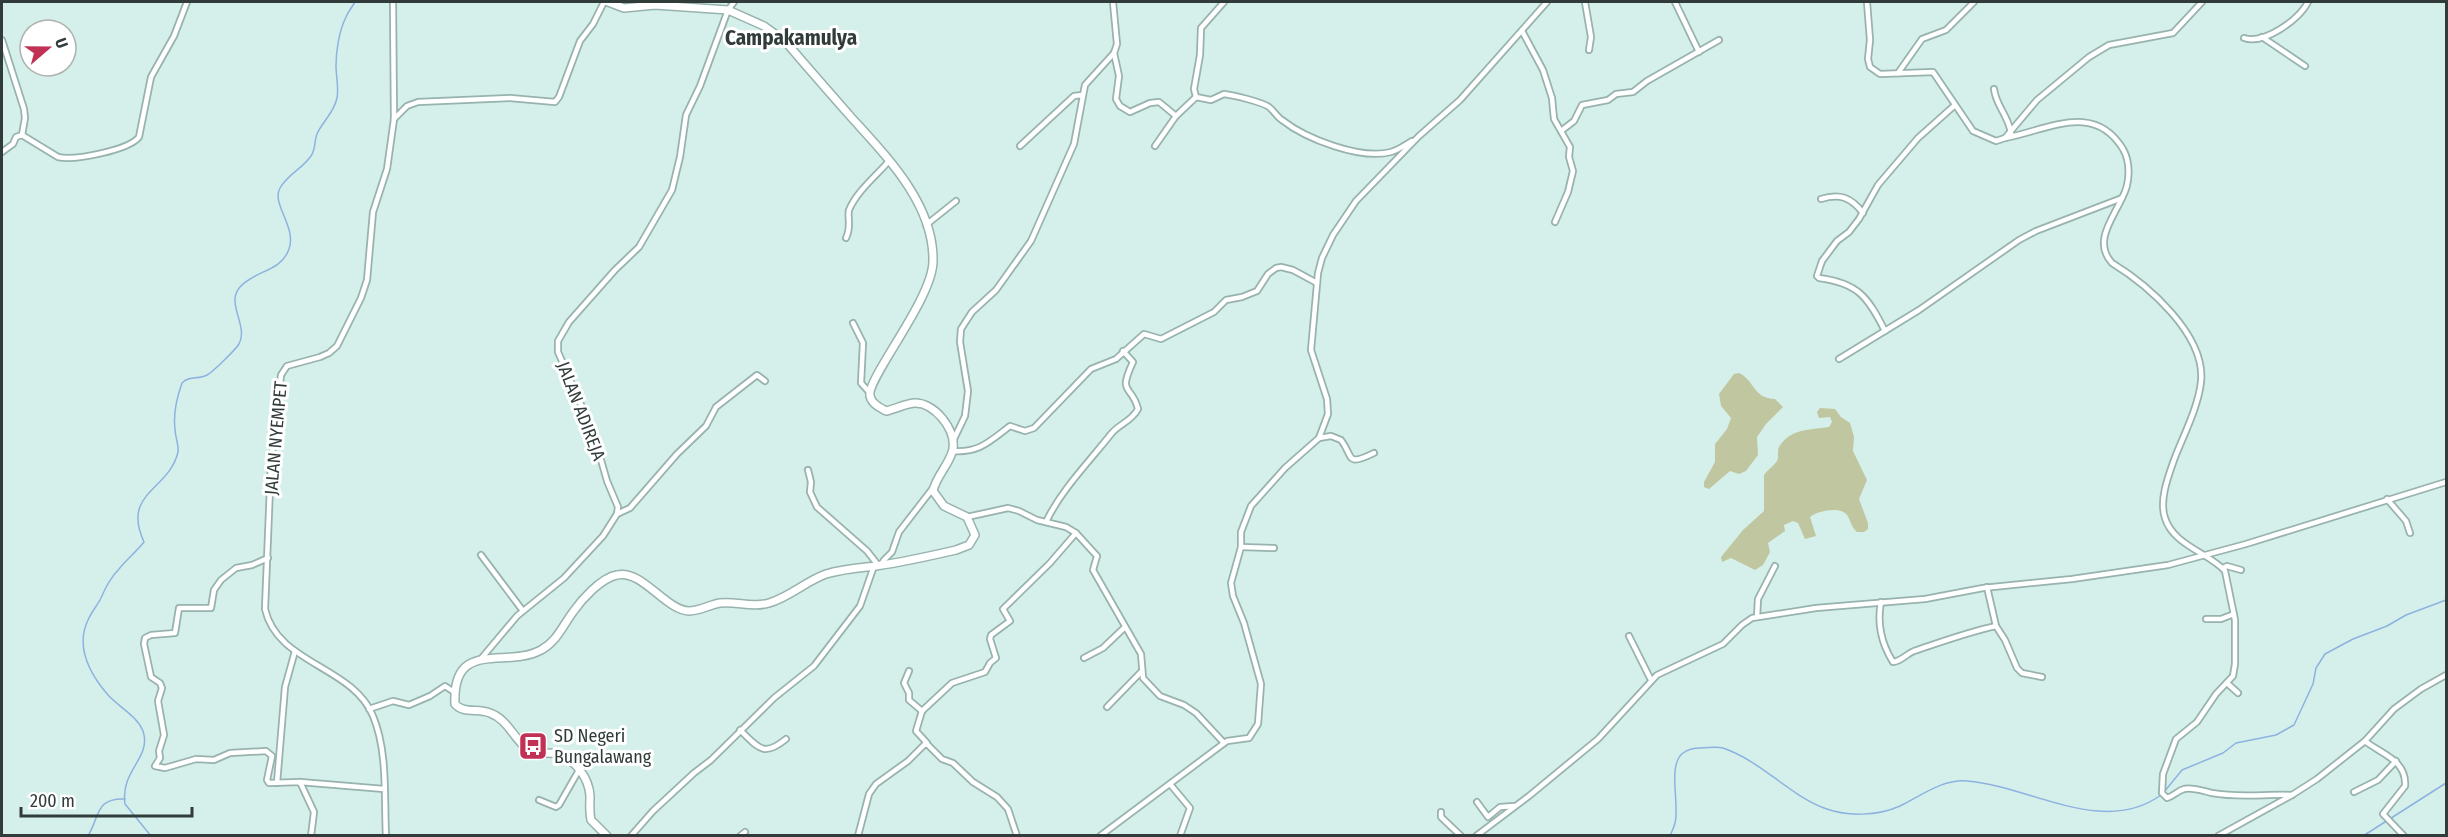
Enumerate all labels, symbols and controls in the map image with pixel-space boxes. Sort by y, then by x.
north arrow [18,18,78,78]
district label: Campakamulya [725,25,857,51]
text: U [51,35,72,51]
street label: JALAN ADIREJA [552,358,610,464]
street label: JALAN NYEMPET [260,379,292,496]
place label: SD Negeri Bungalawang [554,725,652,768]
bus stop icon: SD Negeri Bungalawang [517,730,549,762]
scale bar [21,780,192,818]
text: 200 m [30,790,75,812]

